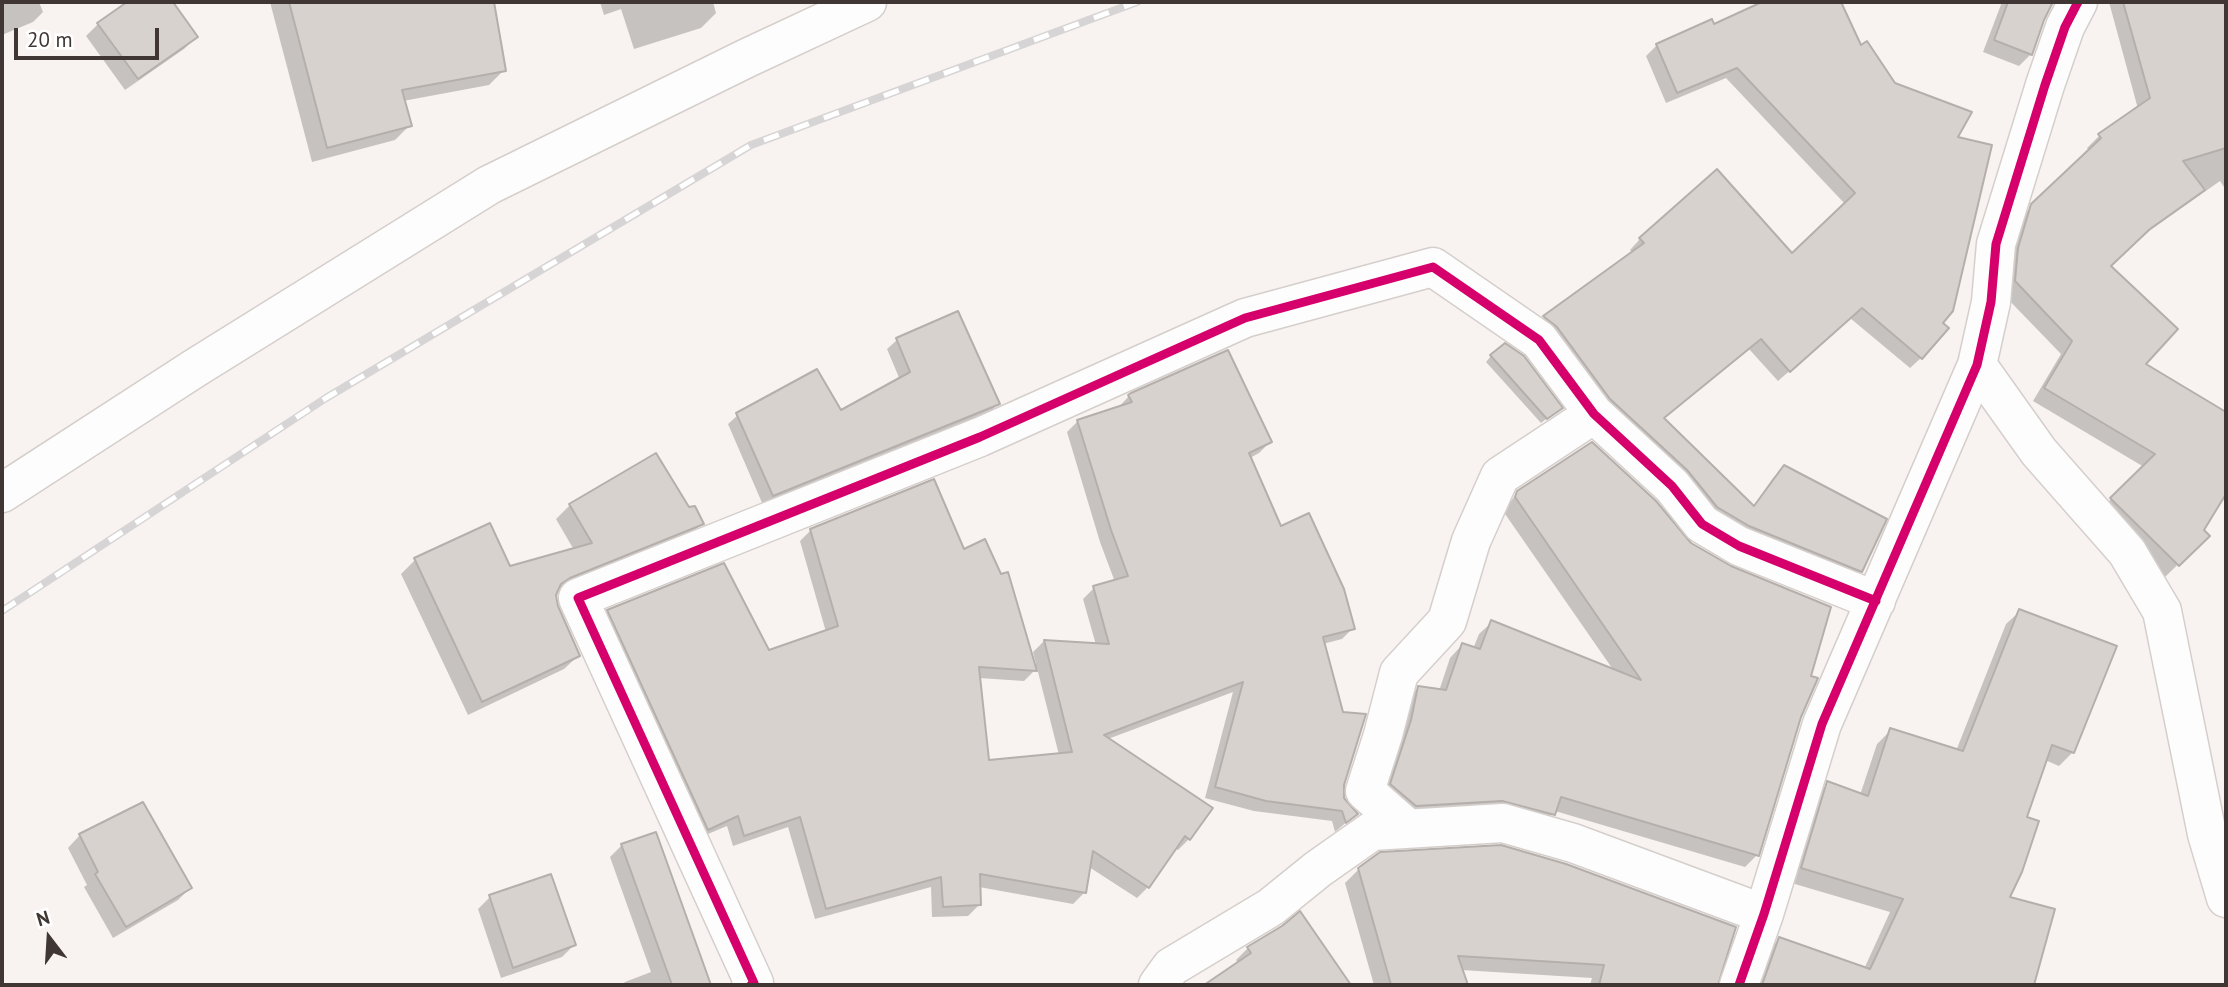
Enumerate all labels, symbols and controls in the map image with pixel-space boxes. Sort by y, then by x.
scale bar [18,14,163,58]
text: 20 m [27,26,73,53]
north arrow [14,903,84,973]
text: N [33,905,52,931]

